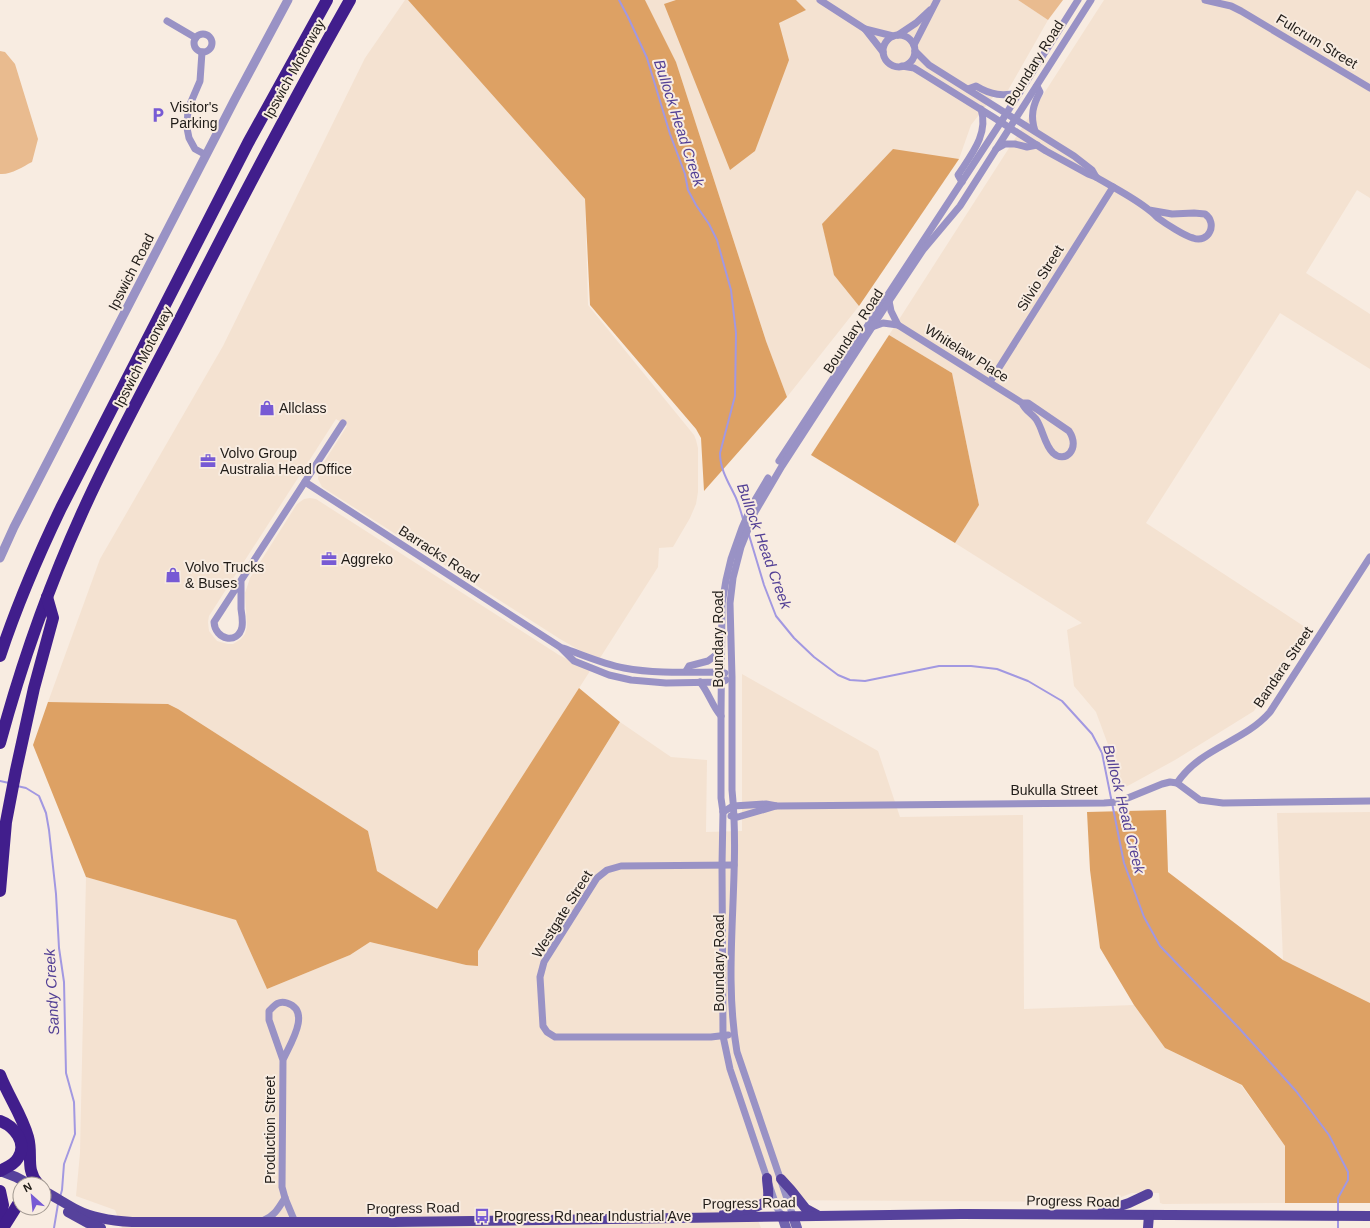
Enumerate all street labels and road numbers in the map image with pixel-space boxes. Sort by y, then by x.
street label: Fulcrum Street [1274,10,1361,72]
street label: Ipswich Motorway [260,16,328,122]
street label: Boundary Road [1001,18,1067,108]
street label: Ipswich Road [105,231,157,313]
street label: Silvio Street [1013,242,1067,314]
street label: Boundary Road [820,286,886,376]
street label: Ipswich Motorway [111,304,175,410]
street label: Whitelaw Place [922,321,1012,385]
street label: Barracks Road [396,522,482,586]
street label: Boundary Road [710,590,726,688]
street label: Bandara Street [1250,623,1316,711]
street label: Bukulla Street [1010,782,1098,798]
street label: Westgate Street [529,867,595,961]
street label: Boundary Road [711,914,727,1012]
street label: Production Street [262,1076,278,1184]
street label: Progress Road [1026,1192,1120,1210]
street label: Progress Road [702,1194,796,1212]
street label: Progress Road [366,1199,460,1217]

